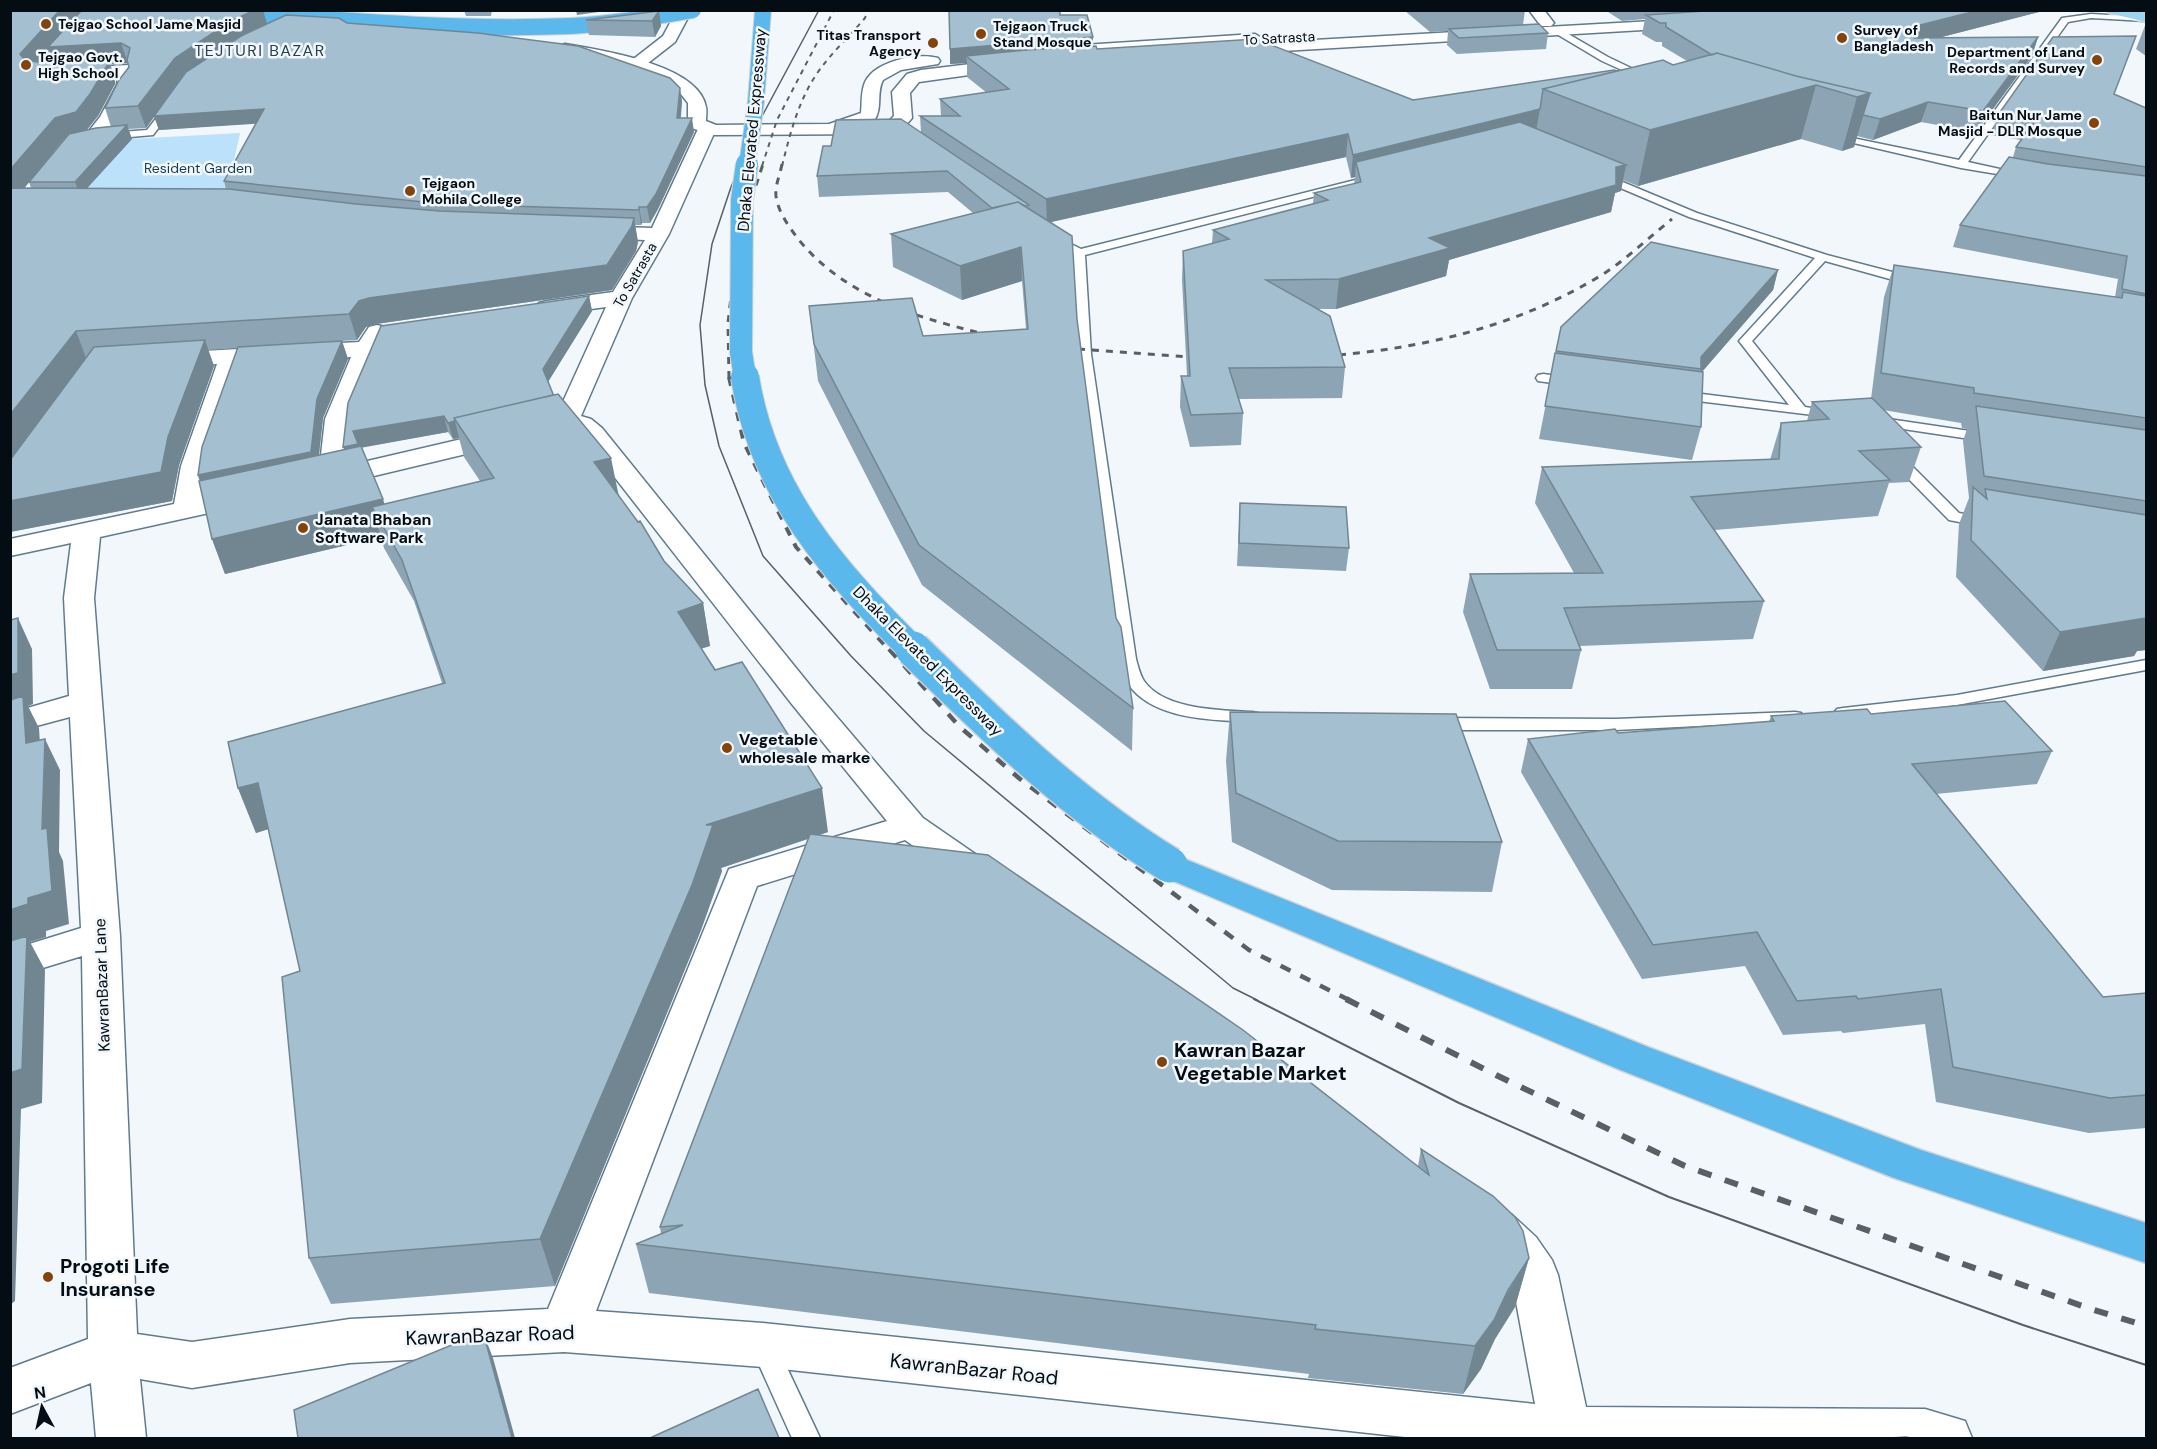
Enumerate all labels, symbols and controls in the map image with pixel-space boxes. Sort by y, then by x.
place label: Tejgao School Jame Masjid [58,15,241,33]
marker: Tejgao School Jame Masjid [39,17,53,31]
place label: Tejgaon Truck Stand Mosque [993,17,1091,51]
place label: Survey of Bangladesh [1854,21,1934,55]
place label: Titas Transport Agency [817,26,922,60]
street label: Dhaka Elevated Expressway [733,27,771,232]
marker: Tejgaon Truck Stand Mosque [974,27,988,41]
street label: To Satrasta [1242,27,1316,49]
marker: Survey of Bangladesh [1835,31,1849,45]
marker: Titas Transport Agency [926,36,940,50]
district label: TEJTURI BAZAR [194,40,326,61]
place label: Department of Land Records and Survey [1947,43,2086,77]
place label: Tejgao Govt. High School [38,48,123,82]
marker: Department of Land Records and Survey [2090,53,2104,67]
marker: Tejgao Govt. High School [19,58,33,72]
place label: Baitun Nur Jame Masjid - DLR Mosque [1938,106,2082,140]
marker: Baitun Nur Jame Masjid - DLR Mosque [2087,116,2101,130]
park label: Resident Garden [144,159,252,177]
place label: Tejgaon Mohila College [422,174,522,208]
marker: Tejgaon Mohila College [403,184,417,198]
street label: To Satrasta [609,239,661,311]
place label: Janata Bhaban Software Park [315,509,431,548]
marker: Janata Bhaban Software Park [296,521,310,535]
street label: Dhaka Elevated Expressway [848,581,1008,741]
place label: Vegetable wholesale marke [739,729,870,768]
marker: Vegetable wholesale marke [720,741,734,755]
street label: KawranBazar Lane [89,918,115,1052]
place label: Kawran Bazar Vegetable Market [1174,1037,1347,1086]
marker: Kawran Bazar Vegetable Market [1155,1055,1169,1069]
place label: Progoti Life Insuranse [60,1253,170,1302]
marker: Progoti Life Insuranse [41,1270,55,1284]
street label: KawranBazar Road [405,1319,575,1351]
street label: KawranBazar Road [889,1347,1059,1391]
north arrow [12,1377,72,1437]
text: N [33,1381,47,1404]

